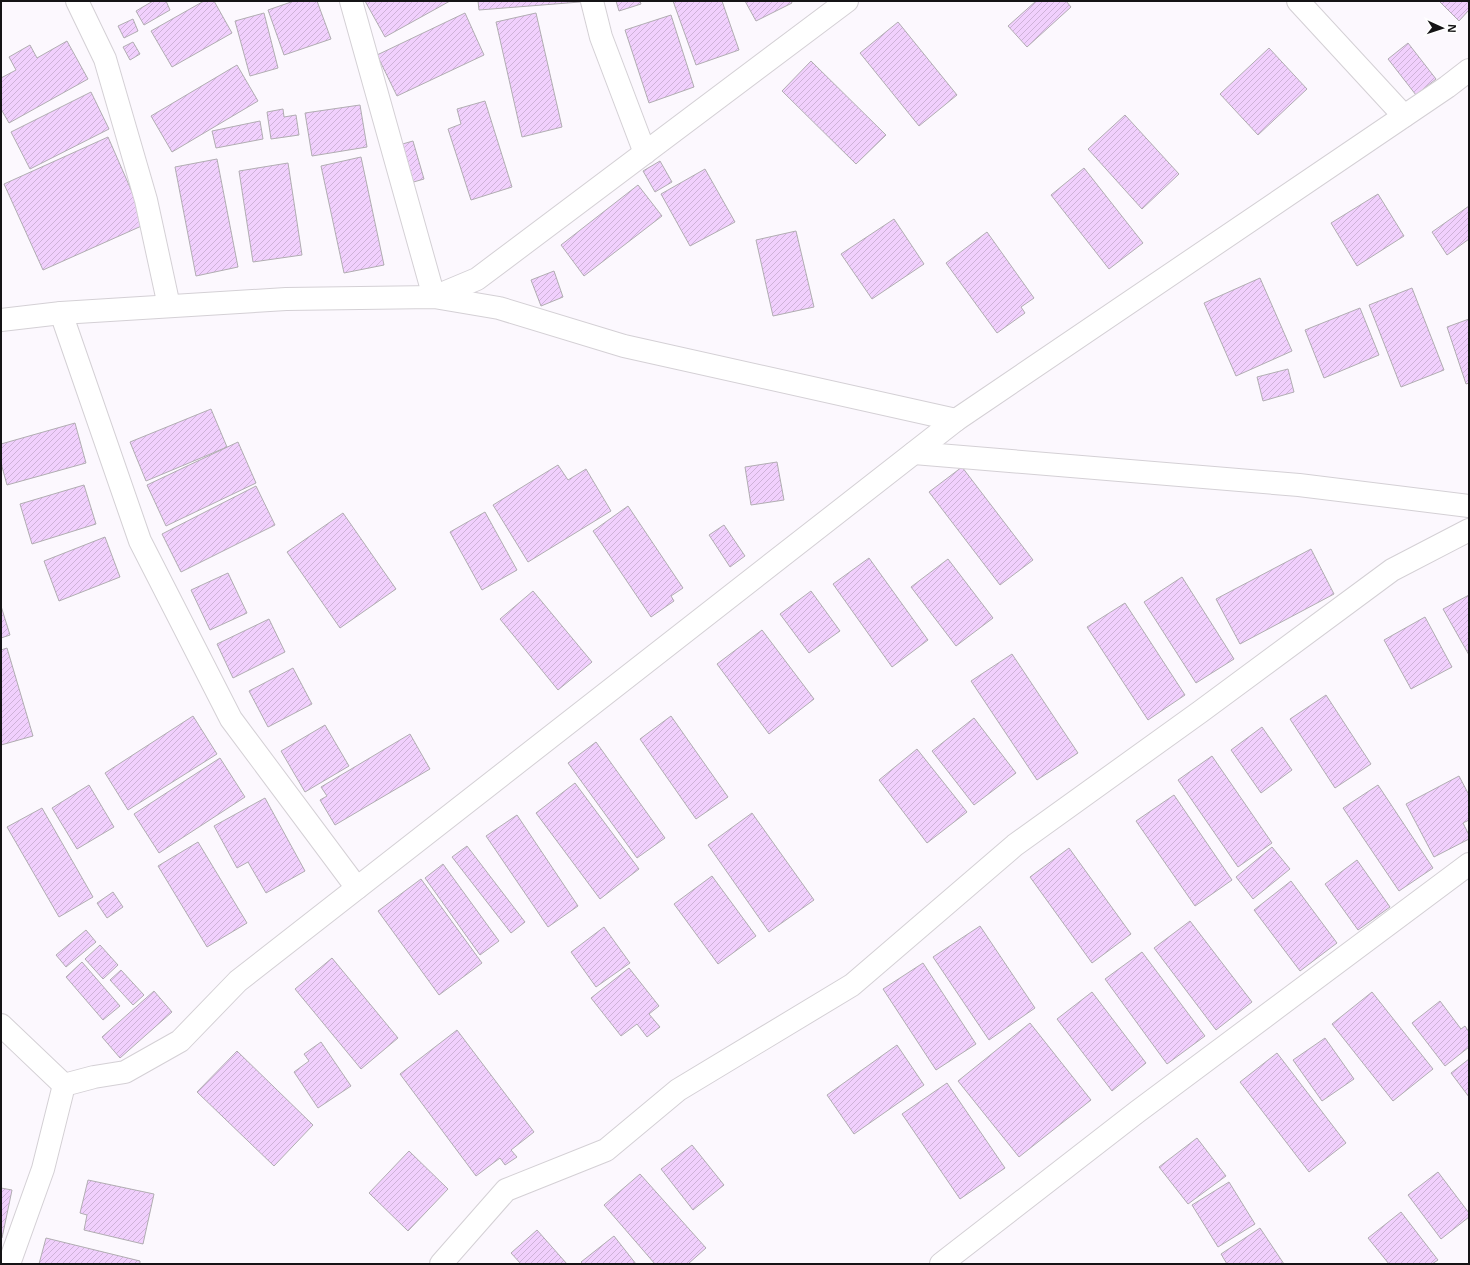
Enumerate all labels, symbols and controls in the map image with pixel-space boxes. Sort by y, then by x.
north arrow [1422,8,1462,48]
text: N [1445,24,1460,33]

